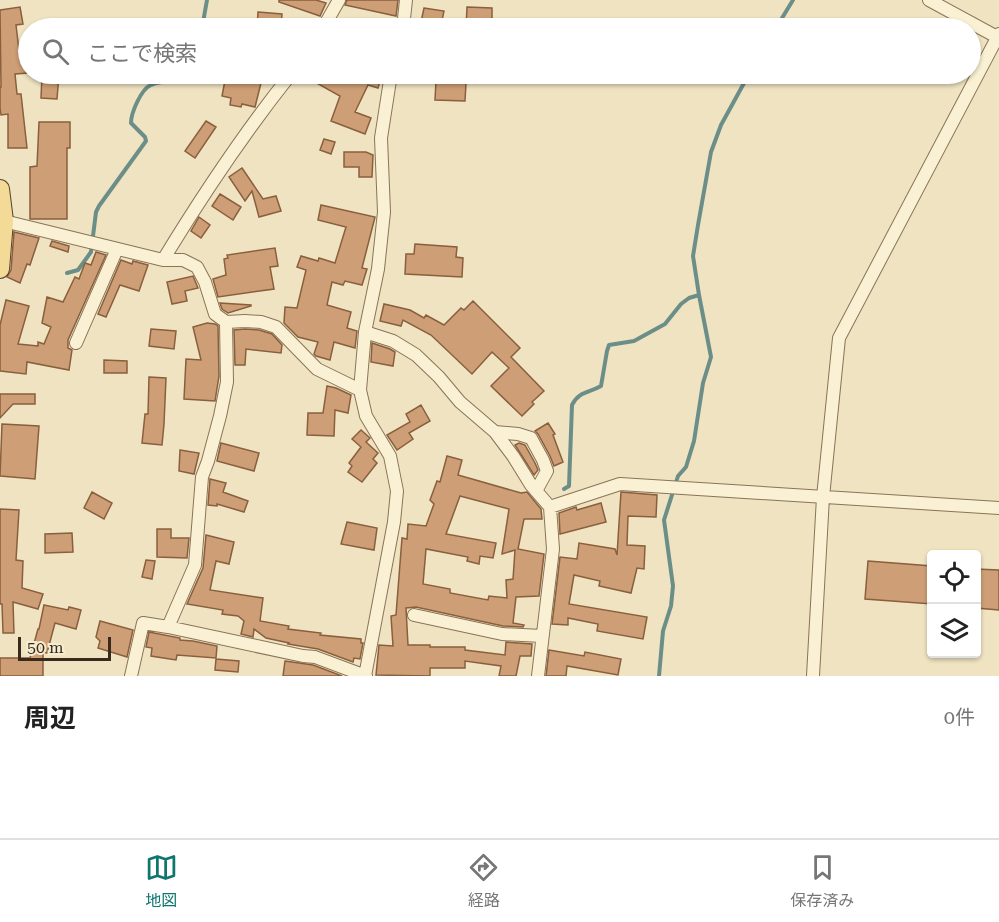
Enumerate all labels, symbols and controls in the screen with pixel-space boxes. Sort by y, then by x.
search box [18,18,981,84]
icon: search [39,35,72,68]
text: ここで検索 [87,41,197,66]
map controls [927,550,981,658]
button: locate [927,550,981,604]
button: layers [927,604,981,658]
scale bar [18,634,111,662]
text: 50 m [27,638,64,657]
text: 周辺 [24,703,76,733]
text: 0件 [944,705,975,729]
tab: 地図 [145,851,178,911]
tab: 経路 [467,851,500,911]
tab: 保存済み [790,851,854,911]

